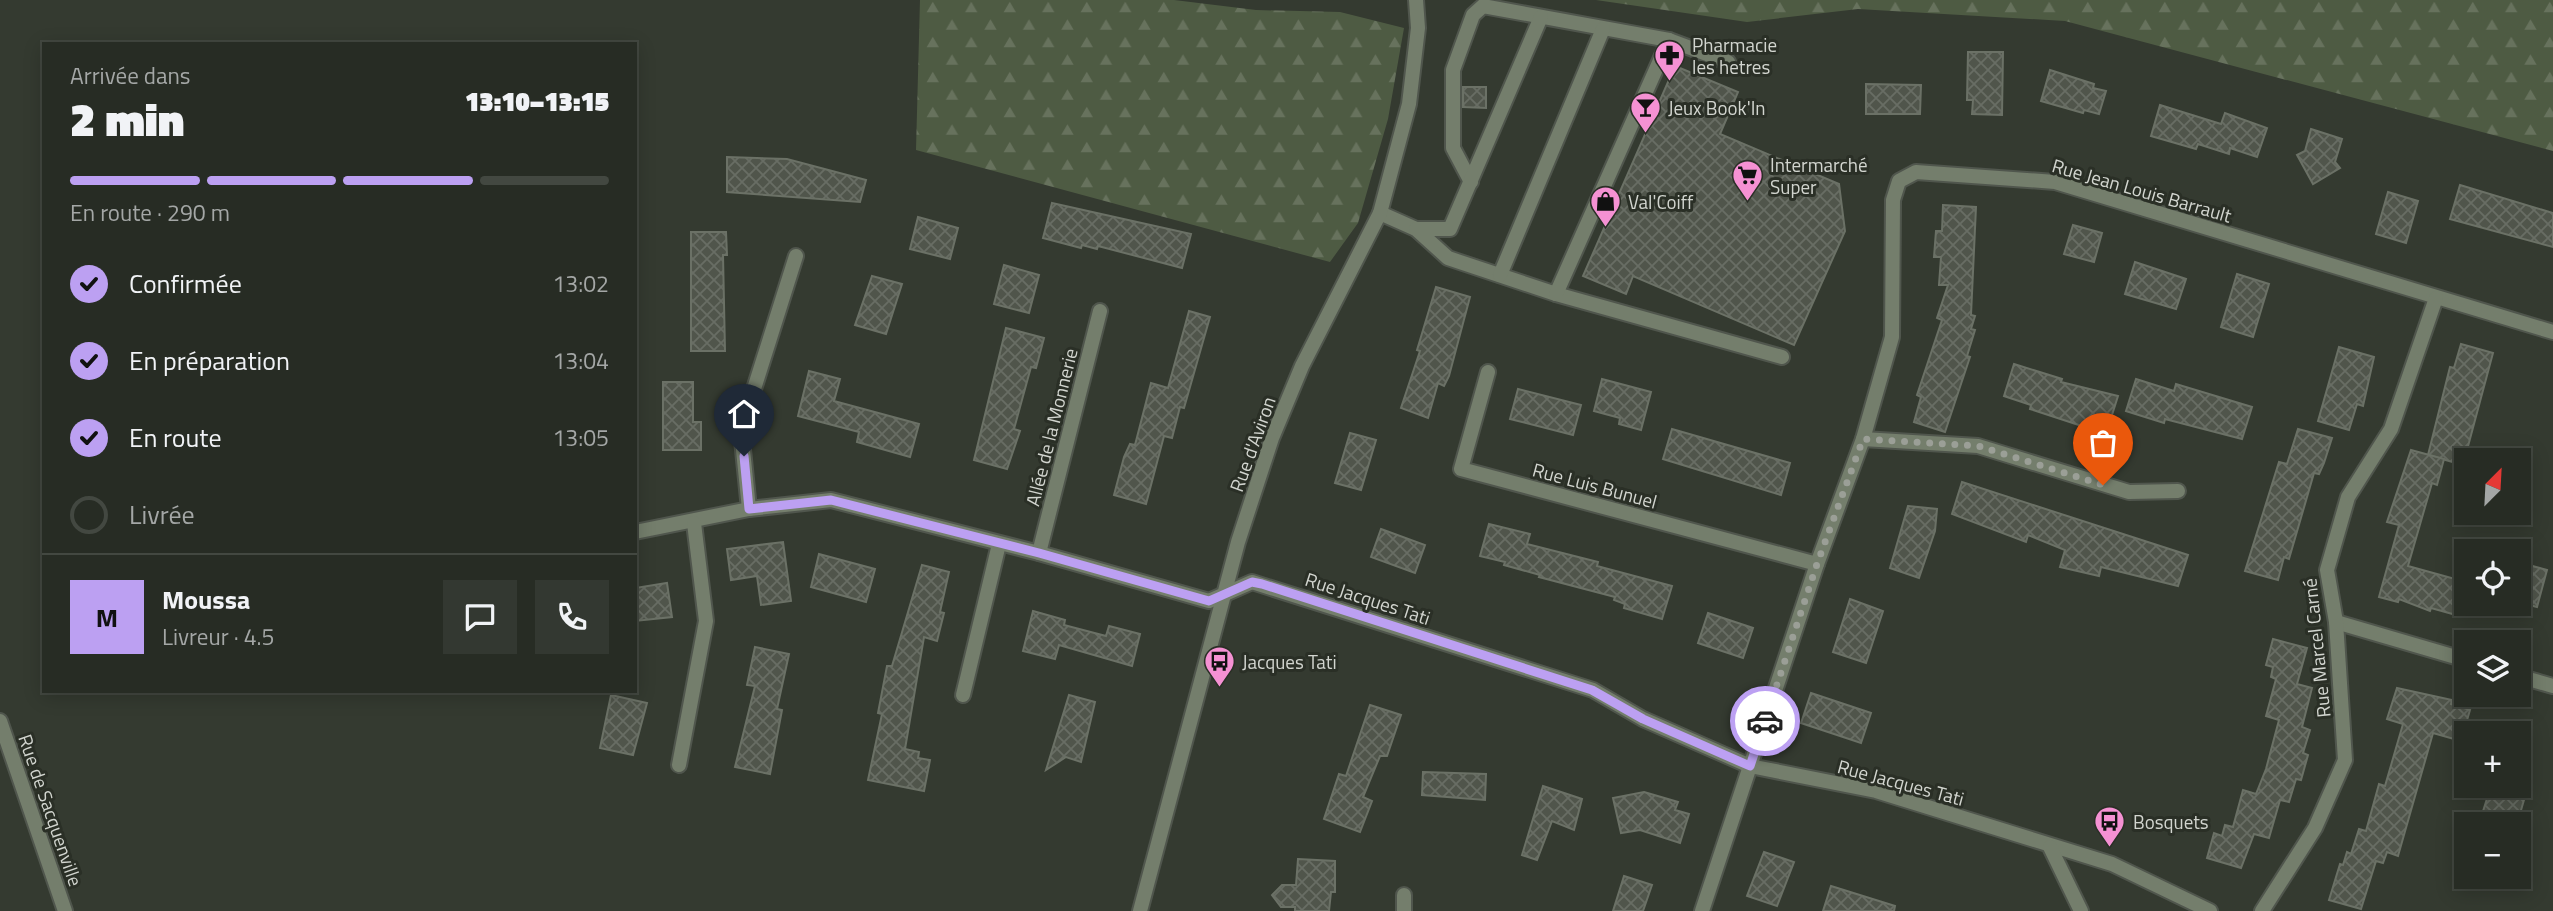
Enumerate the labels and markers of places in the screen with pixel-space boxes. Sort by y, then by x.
place label: Pharmacie les hetres [1692,30,1777,81]
pharmacy icon: Pharmacie les hetres [1652,38,1686,82]
bar icon: Jeux Book'In [1628,90,1662,134]
place label: Jeux Book'In [1668,93,1766,122]
place label: Intermarché Super [1770,150,1868,201]
supermarket icon: Intermarché Super [1730,158,1764,202]
shop icon: Val'Coiff [1588,184,1622,228]
place label: Val'Coiff [1628,187,1694,216]
pin [714,384,774,456]
pin [2073,413,2133,485]
bus stop icon: Jacques Tati [1202,644,1236,688]
place label: Jacques Tati [1242,647,1337,676]
bus stop icon: Bosquets [2093,804,2127,848]
place label: Bosquets [2133,807,2209,836]

